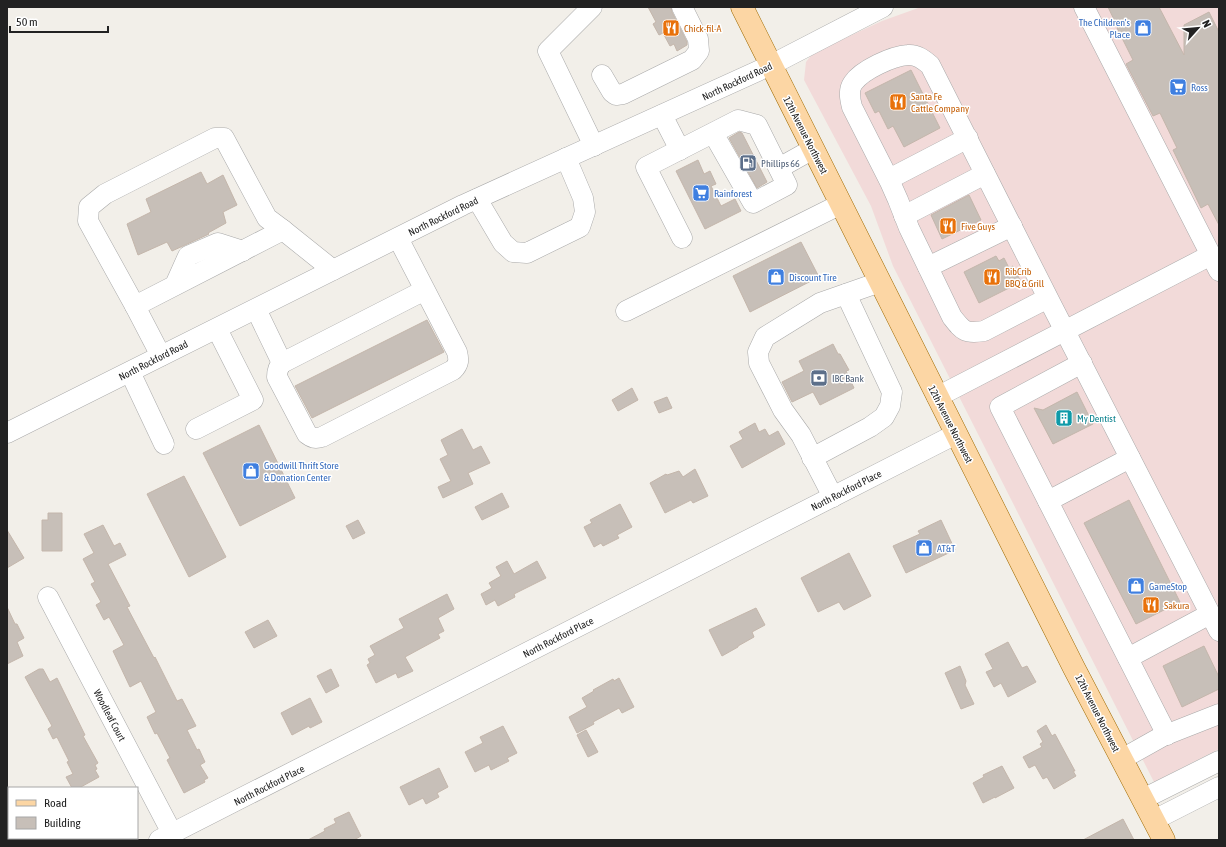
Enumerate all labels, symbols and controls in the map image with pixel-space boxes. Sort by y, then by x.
scale bar [10,8,108,34]
north arrow [1178,8,1218,48]
text: 50 m [16,15,38,29]
place label: The Children's Place [1079,17,1130,40]
restaurant icon: Chick-fil-A [661,18,681,38]
shop icon: The Children's Place [1133,18,1153,38]
text: N [1200,18,1214,29]
place label: Chick-fil-A [684,23,721,34]
street label: North Rockford Road [700,60,774,102]
supermarket icon: Ross [1168,77,1188,97]
place label: Ross [1191,82,1208,93]
place label: Santa Fe Cattle Company [911,91,969,114]
restaurant icon: Santa Fe Cattle Company [888,92,908,112]
street label: 12th Avenue Northwest [781,95,830,176]
fuel station icon: Phillips 66 [738,153,758,173]
place label: Phillips 66 [761,158,800,169]
supermarket icon: Rainforest [691,183,711,203]
place label: Rainforest [714,188,752,199]
street label: North Rockford Road [407,195,480,238]
restaurant icon: Five Guys [938,216,958,236]
place label: Five Guys [961,221,996,232]
place label: RibCrib BBQ & Grill [1005,266,1044,289]
shop icon: Discount Tire [766,267,786,287]
restaurant icon: RibCrib BBQ & Grill [982,267,1002,287]
place label: Discount Tire [789,272,837,283]
street label: North Rockford Road [117,338,190,383]
bank icon: IBC Bank [809,368,829,388]
place label: IBC Bank [832,373,864,384]
street label: 12th Avenue Northwest [926,384,975,465]
building icon: My Dentist [1054,408,1074,428]
place label: My Dentist [1077,413,1116,424]
place label: Goodwill Thrift Store & Donation Center [264,460,339,483]
shop icon: Goodwill Thrift Store & Donation Center [241,461,261,481]
street label: North Rockford Place [809,468,884,513]
shop icon: AT&T [914,538,934,558]
place label: AT&T [937,543,956,554]
shop icon: GameStop [1126,576,1146,596]
place label: GameStop [1149,581,1187,592]
restaurant icon: Sakura [1141,595,1161,615]
place label: Sakura [1164,600,1190,611]
street label: North Rockford Place [521,615,596,660]
street label: 12th Avenue Northwest [1073,673,1122,754]
street label: Woodleaf Court [91,688,128,743]
street label: North Rockford Place [232,763,307,808]
legend [8,787,138,839]
text: Road [44,796,67,810]
text: Building [44,816,82,830]

